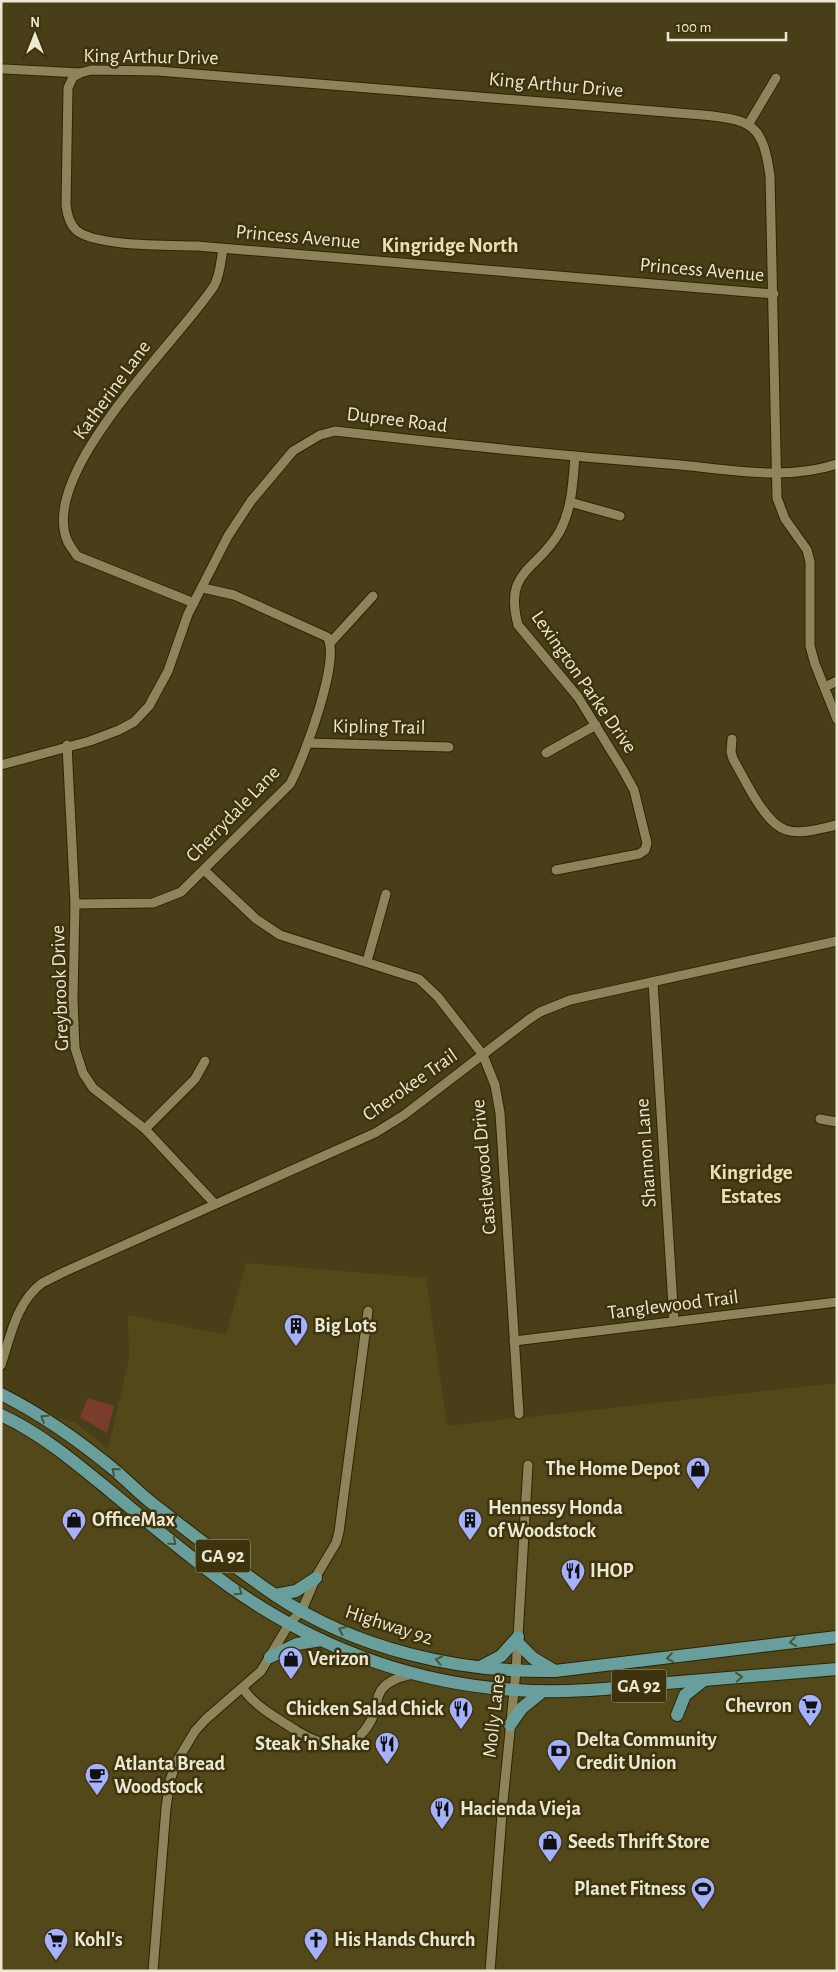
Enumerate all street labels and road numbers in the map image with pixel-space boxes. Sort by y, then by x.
street label: King Arthur Drive [83,46,219,68]
street label: King Arthur Drive [488,69,624,101]
street label: Princess Avenue [235,222,361,252]
street label: Princess Avenue [639,255,765,285]
street label: Katherine Lane [70,337,154,443]
street label: Dupree Road [346,404,448,436]
street label: Lexington Parke Drive [527,607,641,757]
street label: Kipling Trail [332,716,426,738]
street label: Cherrydale Lane [182,762,284,866]
street label: Greybrook Drive [48,925,72,1051]
street label: Cherokee Trail [359,1045,461,1125]
street label: Shannon Lane [632,1098,660,1208]
street label: Castlewood Drive [468,1099,500,1235]
street label: Tanglewood Trail [606,1287,740,1323]
road number: GA 92 [196,1540,250,1572]
street label: Highway 92 [343,1601,435,1649]
road number: GA 92 [612,1670,666,1702]
street label: Molly Lane [480,1673,508,1759]

